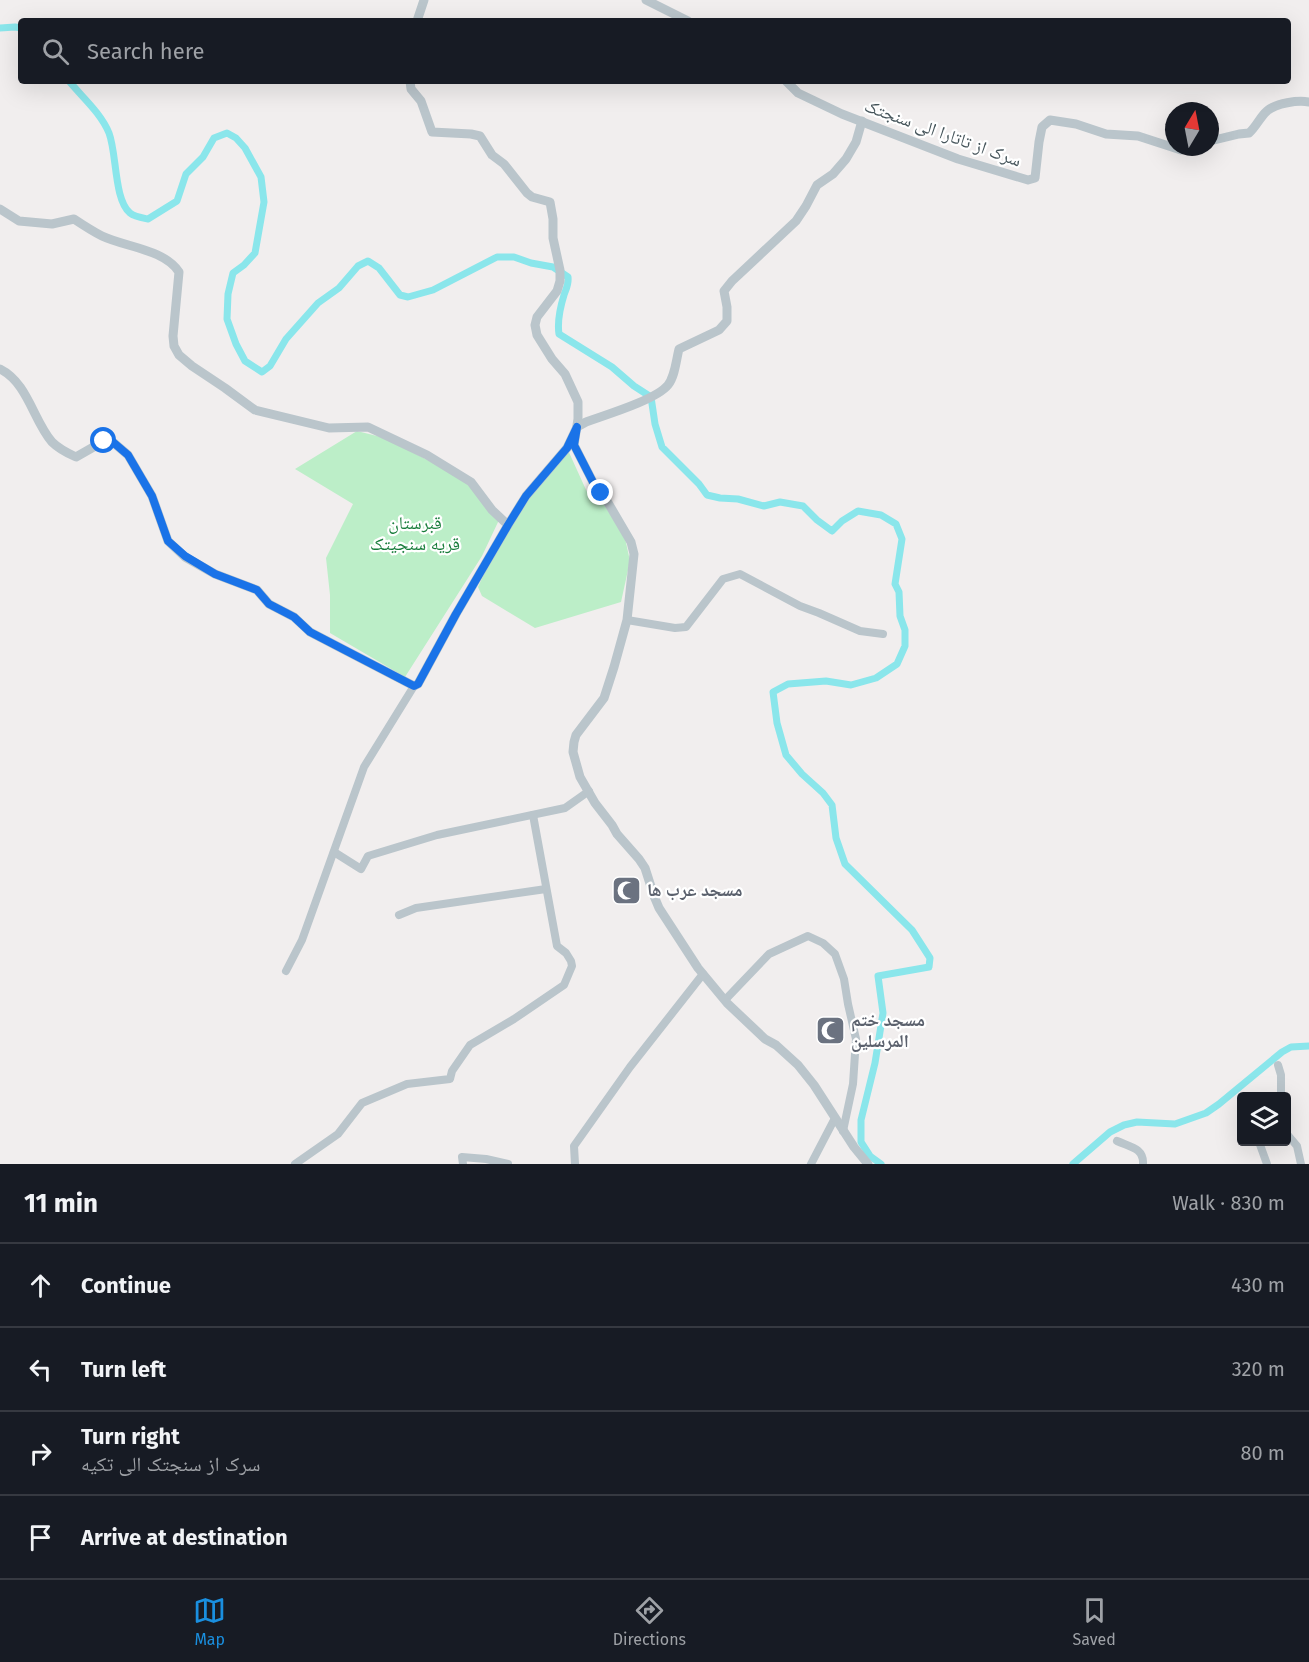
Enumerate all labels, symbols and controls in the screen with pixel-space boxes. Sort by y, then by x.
search box [18,18,1291,84]
icon: search [39,35,72,68]
text: Search here [87,38,205,65]
street label: سرک از تاتارا الی سنجتک [862,94,1024,172]
north arrow [1165,102,1219,156]
route start [90,427,116,453]
route end [587,479,613,505]
park label: قبرستان قریه سنجیتک [370,512,460,555]
mosque icon: مسجد عرب ها [610,874,642,906]
place label: مسجد عرب ها [647,879,743,901]
place label: مسجد ختم المرسلین [851,1009,925,1052]
mosque icon: مسجد ختم المرسلین [814,1014,846,1046]
map controls [1237,1092,1291,1146]
button: layers [1237,1092,1291,1146]
text: 11 min [24,1188,98,1219]
text: Walk · 830 m [1172,1191,1285,1215]
icon: ahead [24,1269,57,1302]
text: Continue [81,1272,171,1299]
text: 430 m [1231,1273,1285,1297]
icon: left [24,1353,57,1386]
text: Turn left [81,1356,166,1383]
text: 320 m [1232,1357,1285,1381]
text: Turn right [81,1423,180,1450]
icon: right [24,1437,57,1470]
text: 80 m [1240,1441,1285,1465]
text: سرک از سنجتک الی تکیه [81,1452,260,1476]
icon: arrive [24,1521,57,1554]
text: Arrive at destination [81,1524,288,1551]
tab: Map [193,1594,226,1649]
tab: Directions [613,1594,686,1649]
tab: Saved [1072,1594,1116,1649]

